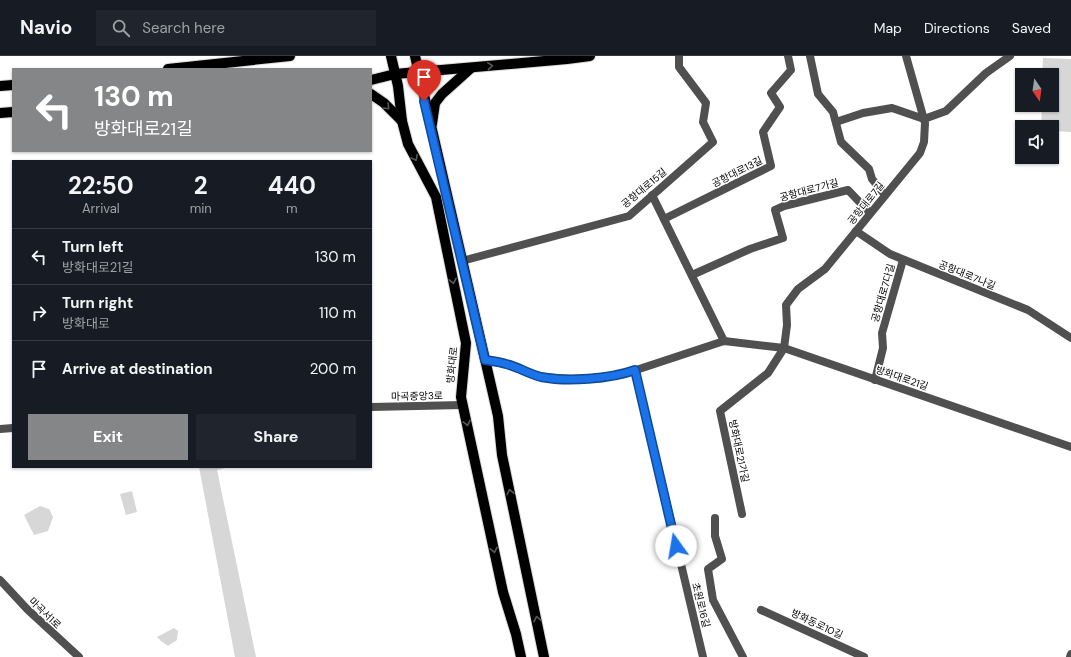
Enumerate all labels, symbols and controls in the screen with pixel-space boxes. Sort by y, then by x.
search box [96,10,376,46]
text: Navio [20,15,72,40]
icon: search [110,17,132,39]
text: Search here [142,18,225,38]
text: Map [874,19,902,37]
text: Directions [924,19,990,37]
text: Saved [1012,19,1051,37]
pin [407,60,441,101]
one-way arrow [487,62,493,71]
icon: arrive [413,66,435,88]
north arrow [1015,68,1059,112]
map controls [1015,68,1059,164]
text: 130 m [94,78,174,115]
icon: left [28,84,80,136]
one-way arrow [383,102,390,109]
text: 방화대로21길 [94,117,193,141]
button: sound [1015,120,1059,164]
one-way arrow [410,154,418,161]
street label: 공항대로13길 [710,154,764,190]
street label: 공항대로15길 [619,165,669,211]
text: 22:50 [68,170,134,201]
text: 2 [194,170,208,201]
text: 440 [268,170,316,201]
street label: 공항대로7가길 [778,176,840,204]
street label: 공항대로7길 [845,179,887,227]
text: Arrival [82,200,120,217]
text: min [190,200,212,217]
text: m [286,200,298,217]
text: Turn left [62,237,123,257]
icon: left [28,246,50,268]
text: 130 m [315,247,356,267]
street label: 공항대로7나길 [936,258,998,292]
text: 방화대로21길 [62,259,133,276]
street label: 공항대로7다길 [868,262,898,324]
one-way arrow [449,278,457,284]
text: Turn right [62,293,133,313]
icon: right [28,302,50,324]
text: 110 m [319,303,356,323]
text: 방화대로 [62,315,110,332]
street label: 방화대로 [444,346,460,384]
icon: arrive [28,358,50,380]
text: Arrive at destination [62,359,213,379]
text: 200 m [310,359,356,379]
street label: 방화대로21길 [874,363,930,393]
street label: 마곡중앙3로 [391,389,443,403]
button: Exit [28,414,188,460]
button: Share [196,414,356,460]
street label: 방화대로21가길 [726,418,752,484]
one-way arrow [462,419,470,426]
one-way arrow [506,488,514,495]
position arrow [655,525,697,567]
one-way arrow [489,547,497,553]
street label: 초원로16길 [689,581,713,629]
street label: 마곡서1로 [26,594,64,632]
street label: 방화동로10길 [789,606,845,642]
one-way arrow [533,616,541,622]

